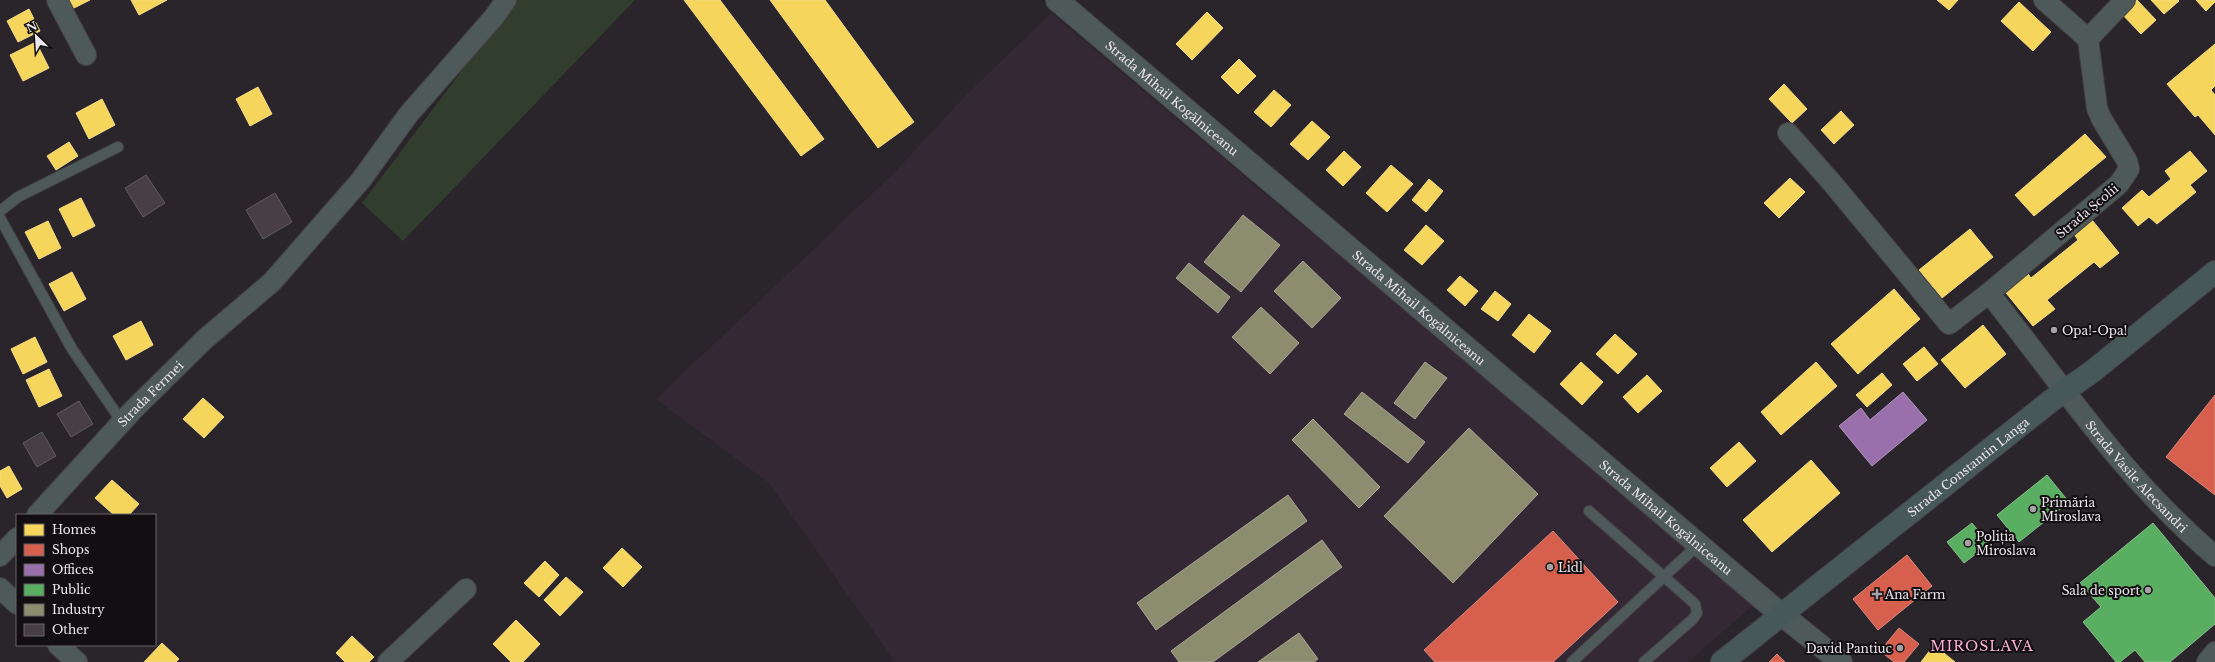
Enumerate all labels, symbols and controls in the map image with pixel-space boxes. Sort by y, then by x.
north arrow [16,16,56,56]
text: N [24,18,40,35]
street label: Strada Mihail Kogălniceanu [1103,37,1242,158]
street label: Strada Școlii [2053,181,2122,242]
street label: Strada Mihail Kogălniceanu [1350,247,1489,368]
place label: Opa!-Opa! [2062,323,2127,338]
marker: Opa!-Opa! [2049,325,2059,335]
street label: Strada Fermei [114,358,186,430]
street label: Strada Constantin Langa [1904,414,2032,520]
street label: Strada Vasile Alecsandri [2083,417,2191,535]
street label: Strada Mihail Kogălniceanu [1597,456,1736,578]
place label: Primăria Miroslava [2041,495,2102,524]
marker: Primăria Miroslava [2028,504,2038,514]
legend [16,514,156,646]
text: Homes [52,522,96,537]
place label: Poliția Miroslava [1976,529,2037,558]
marker: Poliția Miroslava [1963,538,1973,548]
text: Shops [52,542,89,557]
place label: Lidl [1558,560,1583,575]
text: Offices [52,562,94,577]
marker: Lidl [1545,562,1555,572]
text: Public [52,582,91,597]
place label: Sala de sport [2062,583,2140,598]
marker: Sala de sport [2143,585,2153,595]
place label: Ana Farm [1884,587,1945,602]
marker: Ana Farm [1872,589,1882,599]
text: Industry [52,602,105,617]
text: Other [52,622,89,637]
district label: MIROSLAVA [1930,637,2034,655]
place label: David Pantiuc [1806,641,1893,656]
marker: David Pantiuc [1895,643,1905,653]

